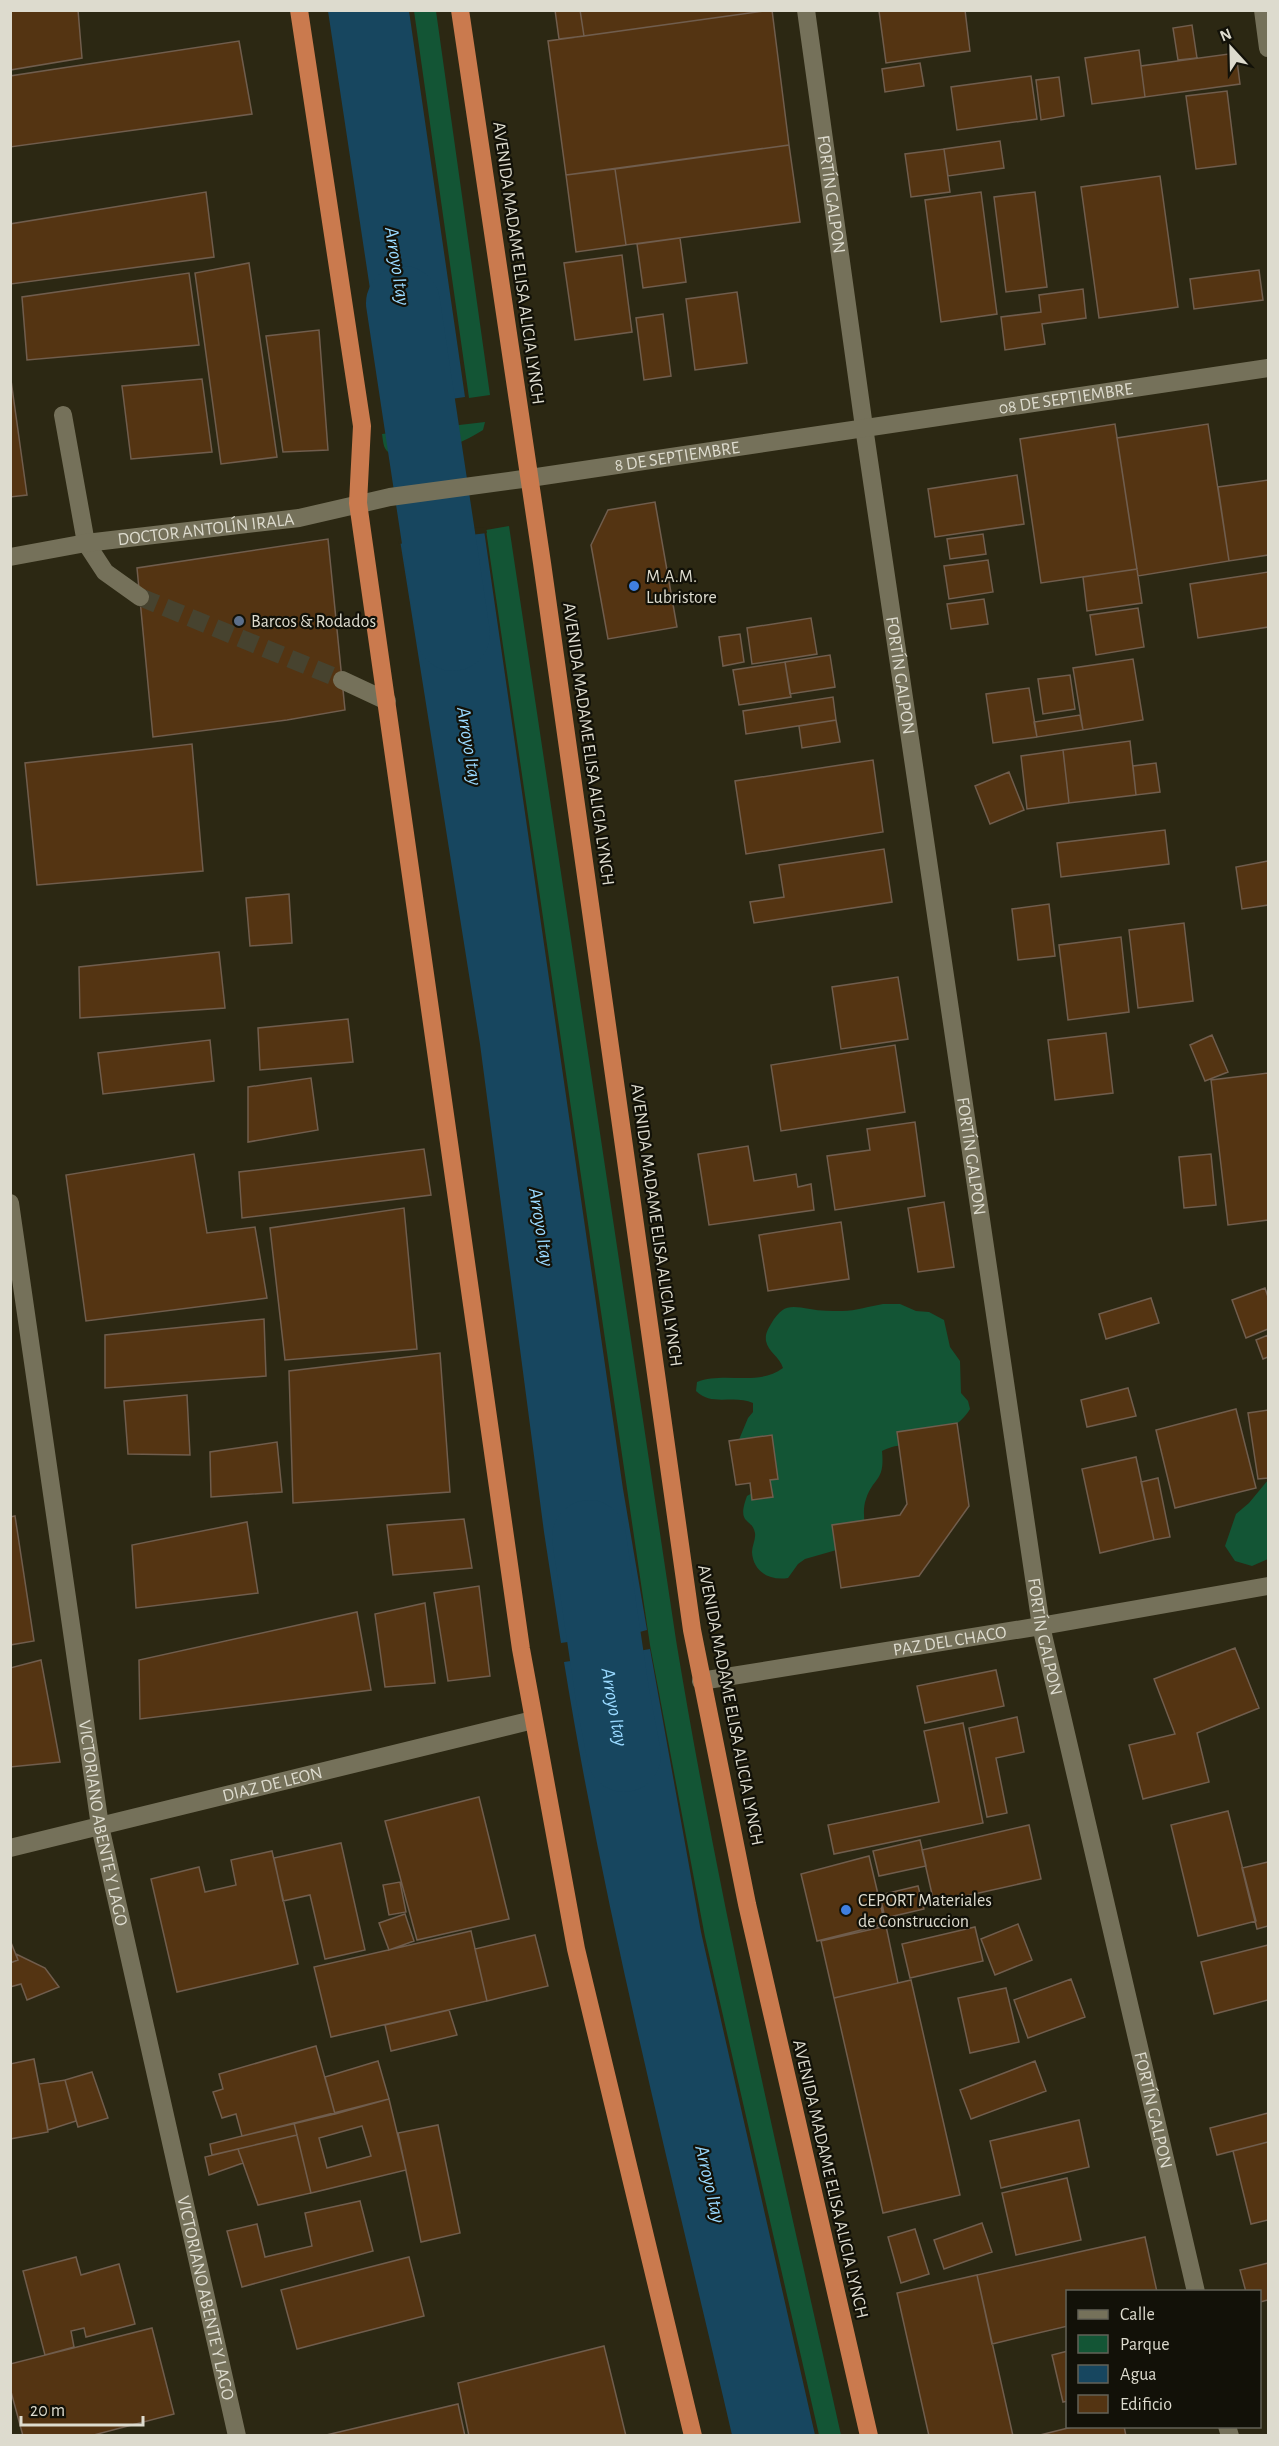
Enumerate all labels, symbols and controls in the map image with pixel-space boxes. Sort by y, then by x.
north arrow [1201,18,1261,78]
text: N [1218,26,1234,45]
street label: AVENIDA MADAME ELISA ALICIA LYNCH [489,121,547,406]
street label: FORTÍN GALPON [813,134,848,255]
water label: Arroyo Itay [381,225,413,307]
street label: 08 DE SEPTIEMBRE [997,380,1135,418]
street label: 8 DE SEPTIEMBRE [613,439,741,475]
street label: DOCTOR ANTOLÍN IRALA [117,511,296,549]
place label: M.A.M. Lubristore [646,568,717,607]
marker: M.A.M. Lubristore [627,579,641,593]
street label: AVENIDA MADAME ELISA ALICIA LYNCH [559,602,617,887]
place label: Barcos & Rodados [251,613,376,631]
marker: Barcos & Rodados [232,614,246,628]
street label: FORTÍN GALPON [882,615,917,736]
water label: Arroyo Itay [453,705,485,787]
street label: AVENIDA MADAME ELISA ALICIA LYNCH [627,1083,685,1368]
street label: FORTÍN GALPON [953,1096,988,1217]
water label: Arroyo Itay [525,1186,557,1268]
street label: AVENIDA MADAME ELISA ALICIA LYNCH [694,1563,766,1847]
street label: FORTÍN GALPON [1024,1577,1065,1697]
street label: PAZ DEL CHACO [892,1624,1008,1660]
water label: Arroyo Itay [598,1666,631,1749]
street label: VICTORIANO ABENTE Y LAGO [75,1719,130,1928]
street label: DIAZ DE LEON [221,1764,324,1806]
place label: CEPORT Materiales de Construccion [858,1892,992,1931]
marker: CEPORT Materiales de Construccion [839,1903,853,1917]
street label: AVENIDA MADAME ELISA ALICIA LYNCH [789,2038,871,2320]
street label: FORTÍN GALPON [1130,2050,1175,2170]
water label: Arroyo Itay [691,2143,729,2226]
street label: VICTORIANO ABENTE Y LAGO [173,2194,237,2402]
legend [1066,2290,1261,2428]
text: Calle [1120,2306,1155,2324]
text: Parque [1120,2336,1169,2354]
text: Agua [1120,2366,1157,2384]
scale bar [21,2389,142,2427]
text: Edificio [1120,2396,1172,2414]
text: 20 m [30,2402,65,2420]

